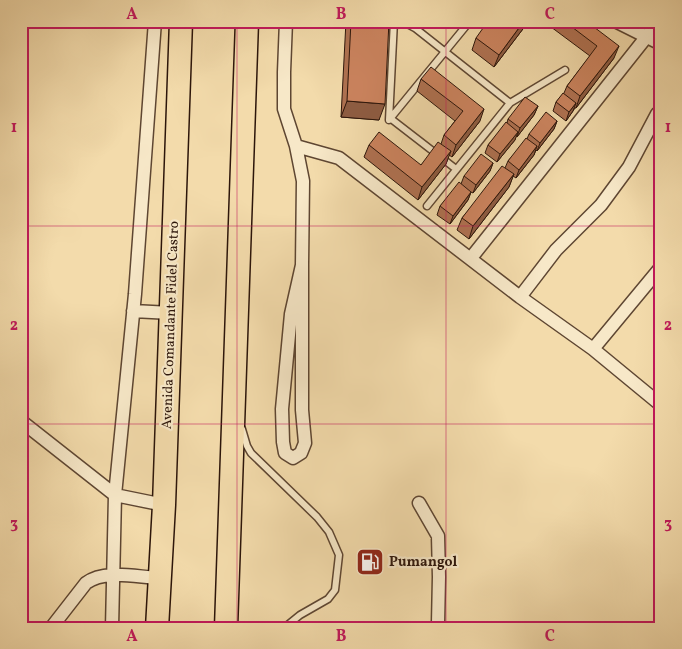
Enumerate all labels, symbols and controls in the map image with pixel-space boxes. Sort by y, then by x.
text: A [126,4,138,26]
text: B [336,4,347,26]
text: C [545,4,555,26]
text: 1 [11,117,17,139]
text: 1 [665,117,671,139]
street label: Avenida Comandante Fidel Castro [158,221,184,429]
text: 2 [10,315,18,337]
text: 2 [664,315,672,337]
text: 3 [10,513,18,535]
text: 3 [664,513,672,535]
fuel station icon: Pumangol [355,547,385,577]
place label: Pumangol [389,553,458,572]
text: A [126,626,138,648]
text: B [336,626,347,648]
text: C [545,626,555,648]

